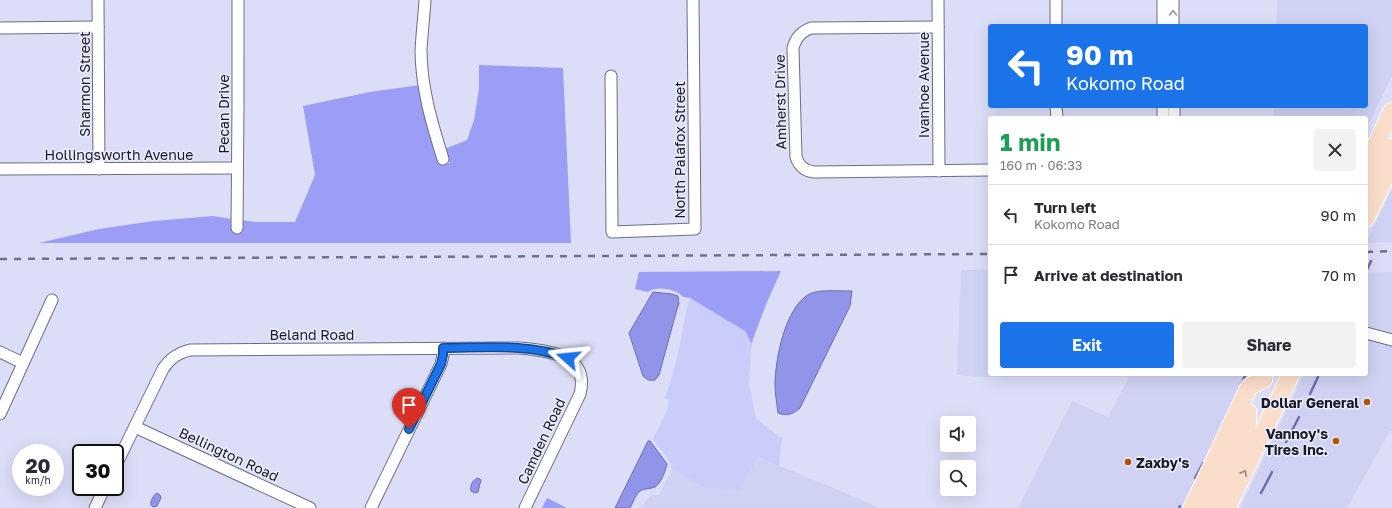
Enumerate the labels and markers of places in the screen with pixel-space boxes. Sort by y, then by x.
pin [392,388,426,429]
place label: Dollar General [1261,394,1359,411]
marker: Dollar General [1362,397,1372,407]
place label: Vannoy's Tires Inc. [1265,425,1328,458]
marker: Vannoy's Tires Inc. [1331,436,1341,446]
place label: Zaxby's [1136,454,1190,471]
marker: Zaxby's [1123,457,1133,467]

